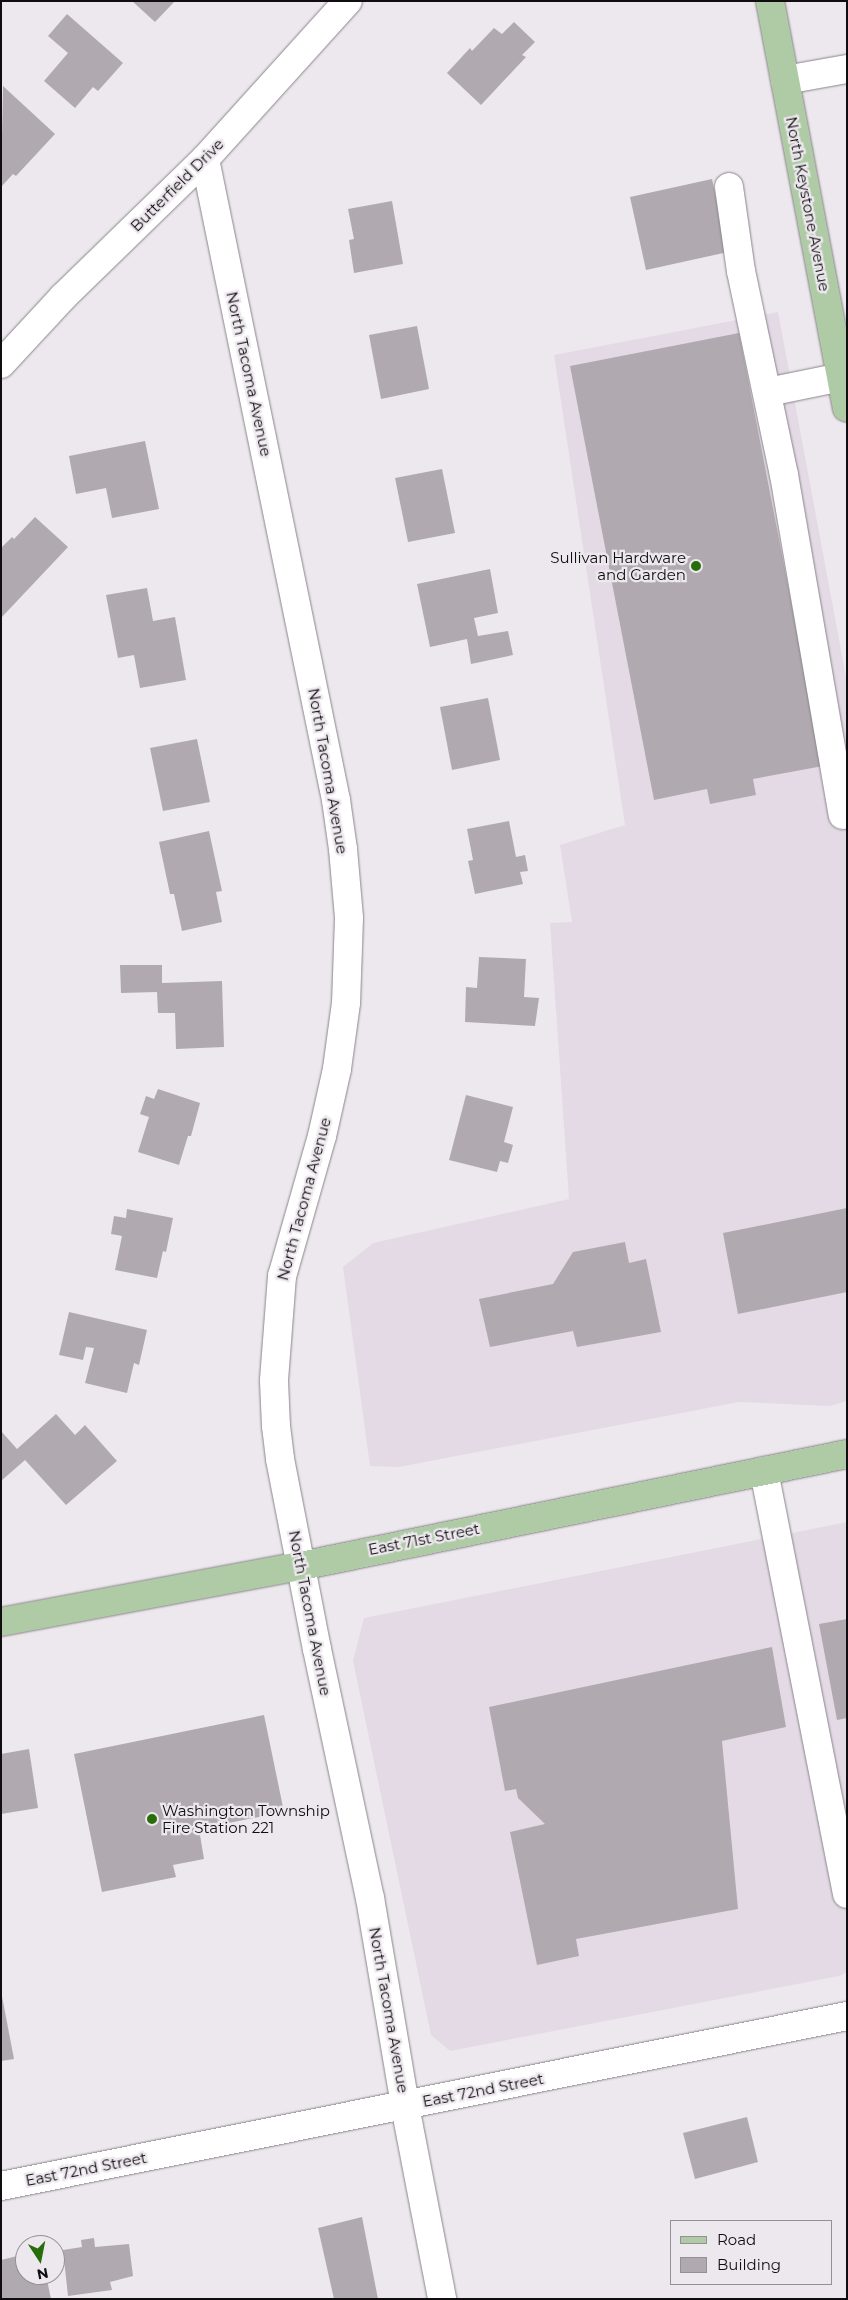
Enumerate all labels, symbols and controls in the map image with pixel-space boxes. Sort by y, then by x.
street label: North Keystone Avenue [782,115,834,293]
street label: Butterfield Drive [127,135,227,235]
street label: North Tacoma Avenue [223,290,275,458]
place label: Sullivan Hardware and Garden [550,548,686,583]
marker: Sullivan Hardware and Garden [690,560,702,572]
street label: North Tacoma Avenue [305,687,351,855]
street label: North Tacoma Avenue [274,1116,334,1282]
street label: East 71st Street [367,1519,481,1559]
street label: North Tacoma Avenue [285,1529,335,1697]
place label: Washington Township Fire Station 221 [162,1801,330,1836]
marker: Washington Township Fire Station 221 [146,1813,158,1825]
street label: North Tacoma Avenue [366,1926,412,2094]
street label: East 72nd Street [421,2069,545,2111]
street label: East 72nd Street [24,2148,148,2190]
legend [670,2220,833,2285]
text: Road [717,2230,756,2249]
north arrow [15,2235,65,2285]
text: Building [717,2255,781,2274]
text: N [35,2264,50,2284]

